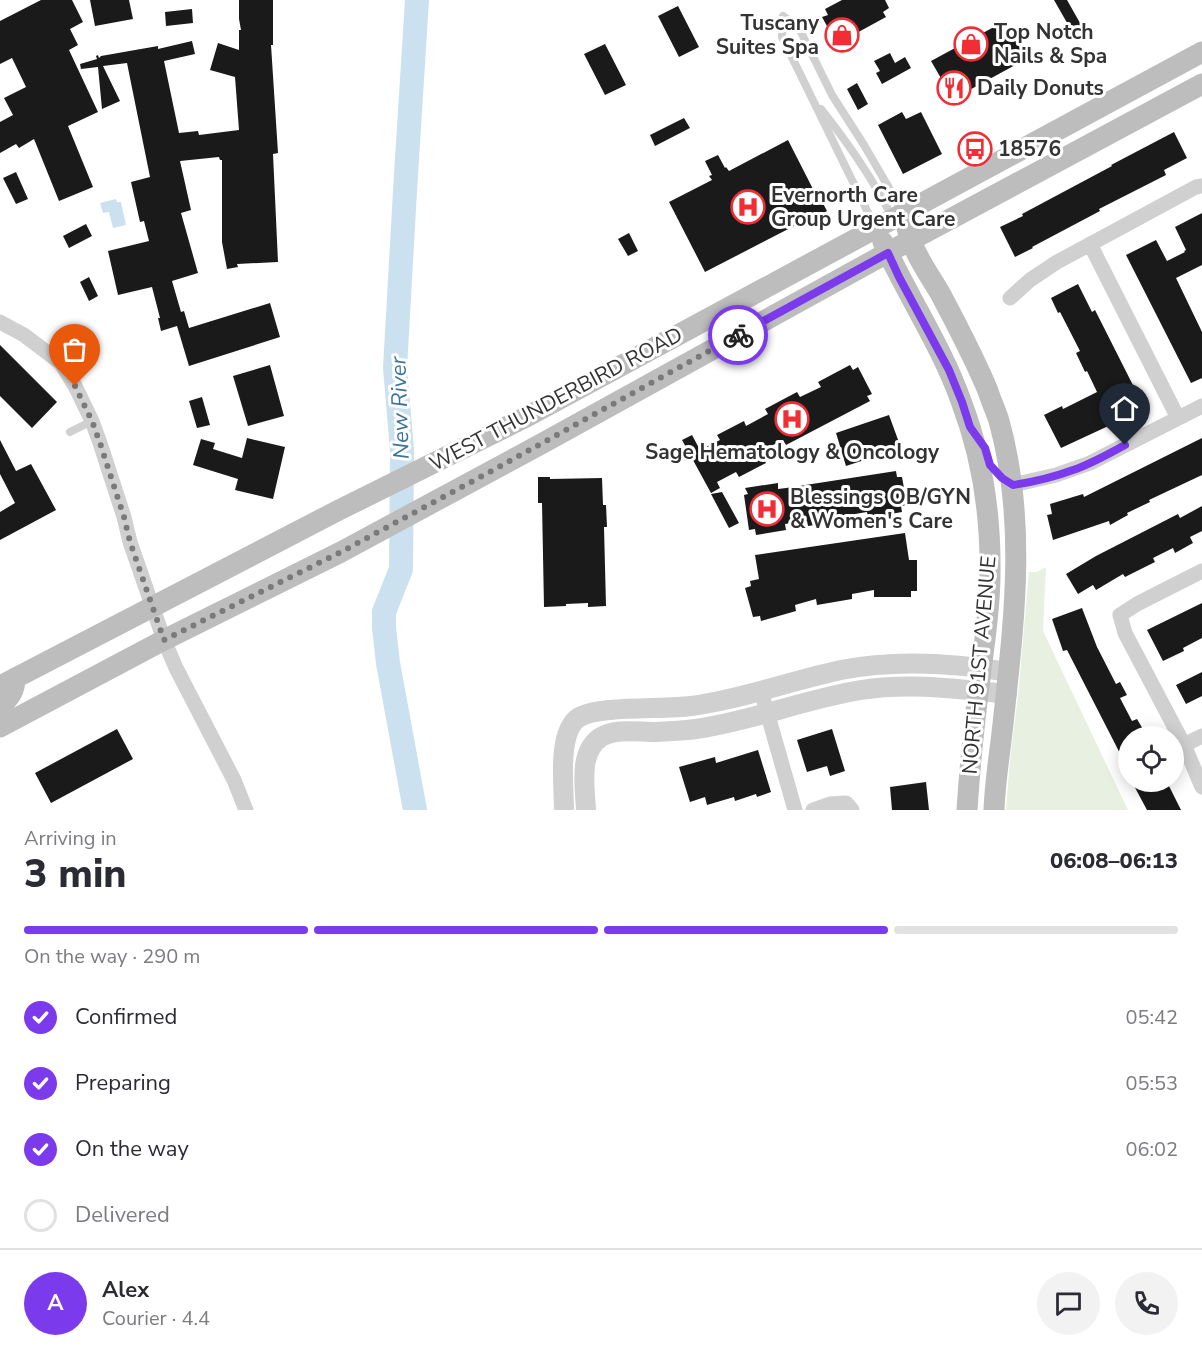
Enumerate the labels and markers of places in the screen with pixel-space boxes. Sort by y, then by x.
place label: Tuscany Suites Spa [716,9,820,61]
shop icon: Tuscany Suites Spa [824,17,860,53]
place label: Top Notch Nails & Spa [994,18,1107,70]
shop icon: Top Notch Nails & Spa [953,26,989,62]
restaurant icon: Daily Donuts [936,70,972,106]
place label: Daily Donuts [977,74,1104,102]
bus stop icon: 18576 [957,131,993,167]
place label: 18576 [998,135,1061,163]
place label: Evernorth Care Group Urgent Care [771,181,956,233]
hospital icon: Evernorth Care Group Urgent Care [730,189,766,225]
pin [49,324,100,386]
pin [1099,383,1150,445]
hospital icon: Sage Hematology & Oncology [774,401,810,437]
place label: Sage Hematology & Oncology [645,438,940,466]
place label: Blessings OB/GYN & Women's Care [790,483,971,535]
hospital icon: Blessings OB/GYN & Women's Care [749,491,785,527]

